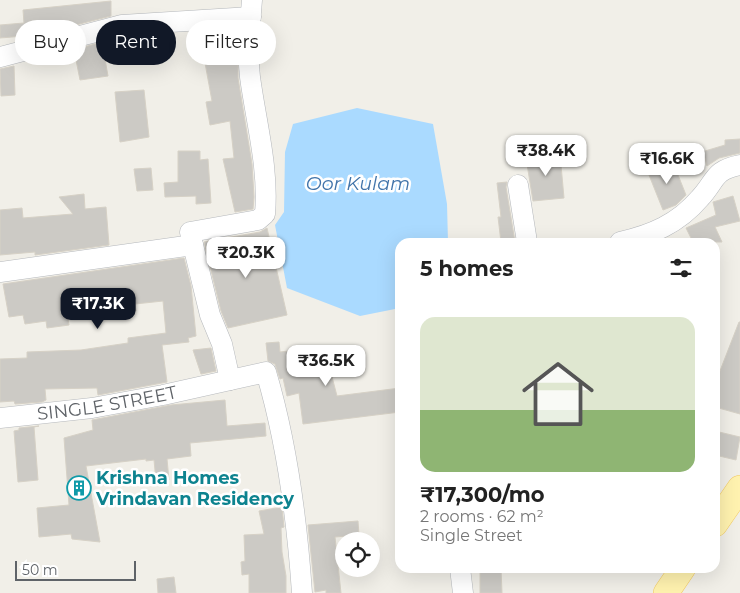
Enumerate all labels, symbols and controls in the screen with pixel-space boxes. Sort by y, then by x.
chip: Buy [15,20,86,65]
chip: Rent [96,20,176,65]
chip: Filters [186,20,276,65]
pin: ₹38.4K [505,134,587,177]
text: ₹38.4K [517,141,575,160]
pin: ₹16.6K [626,142,708,185]
text: ₹16.6K [640,149,694,168]
water label: Oor Kulam [306,172,410,195]
pin: ₹20.3K [205,236,287,279]
text: ₹20.3K [217,243,275,262]
icon: filters [667,254,695,282]
text: 5 homes [420,256,513,281]
pin: ₹17.3K [57,288,139,330]
text: ₹17.3K [72,294,124,313]
pin: ₹36.5K [285,344,367,387]
icon: home [513,349,603,439]
text: ₹36.5K [298,351,354,370]
street label: SINGLE STREET [36,381,180,425]
place label: Krishna Homes Vrindavan Residency [95,467,294,510]
building icon: Krishna Homes Vrindavan Residency [66,475,92,501]
text: ₹17,300/mo [420,482,545,507]
text: 2 rooms · 62 m² [420,507,544,526]
text: Single Street [420,526,522,545]
map controls [335,532,380,577]
button: locate [335,532,380,577]
scale bar [15,558,136,581]
text: 50 m [22,561,58,579]

